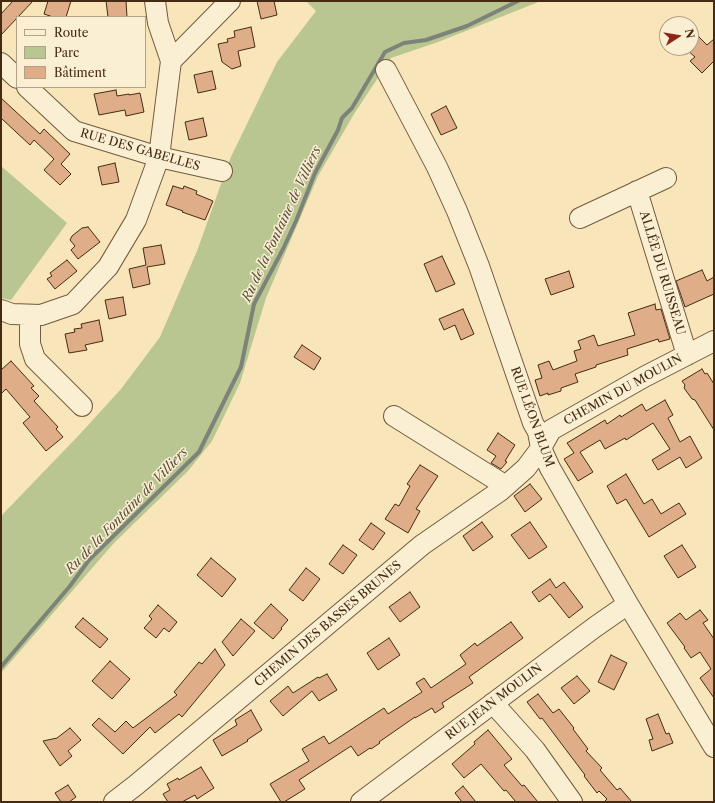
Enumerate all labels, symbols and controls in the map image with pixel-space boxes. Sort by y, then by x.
legend [16,16,146,88]
north arrow [659,16,699,56]
text: Route [54,25,88,40]
text: N [682,28,698,40]
text: Parc [54,45,79,60]
text: Bâtiment [54,65,106,80]
street label: RUE DES GABELLES [79,126,201,174]
water label: Ru de la Fontaine de Villiers [239,144,325,304]
street label: ALLÉE DU RUISSEAU [636,209,688,337]
street label: CHEMIN DU MOULIN [561,351,685,429]
street label: RUE LÉON BLUM [507,365,557,469]
water label: Ru de la Fontaine de Villiers [62,445,192,577]
street label: CHEMIN DES BASSES BRUNES [252,558,404,690]
street label: RUE JEAN MOULIN [443,661,545,743]

